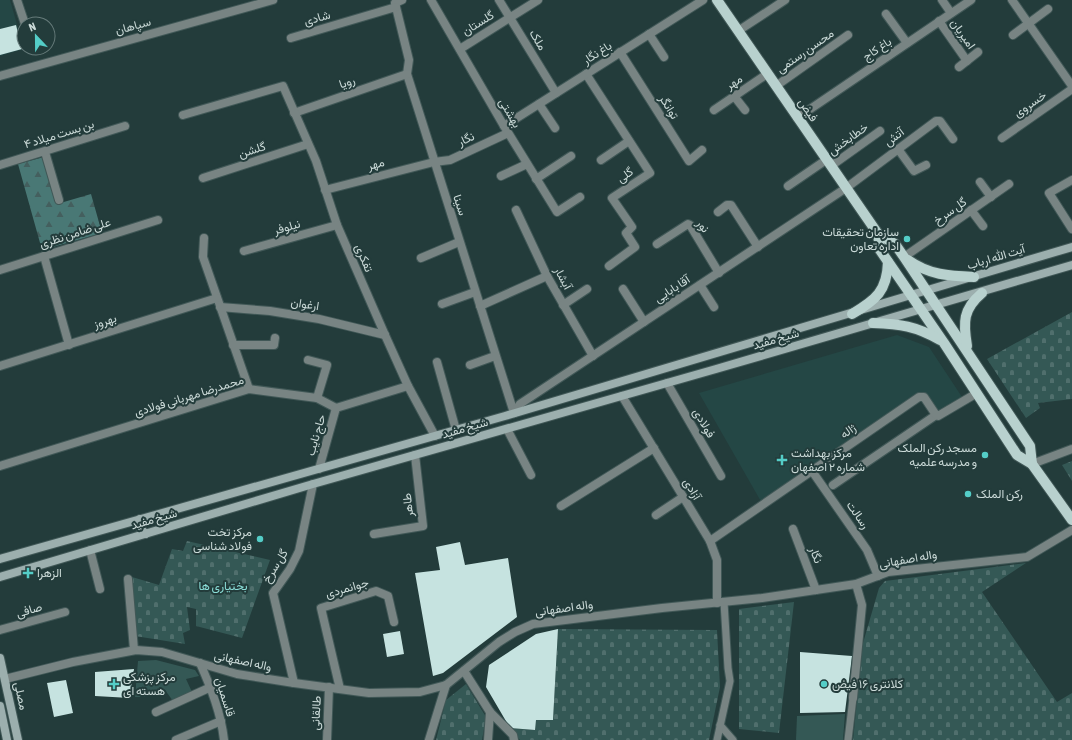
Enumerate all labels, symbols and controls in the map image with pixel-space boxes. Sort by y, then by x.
street label: شادی [302,8,332,29]
street label: گلستان [459,8,497,38]
street label: سپاهان [114,15,153,38]
north arrow [16,16,56,56]
street label: امیریان [947,16,978,52]
text: N [27,20,38,34]
street label: محسن رستمی [774,26,837,77]
street label: ملک [526,27,550,53]
street label: باغ کاج [860,34,895,65]
street label: باغ نگار [579,38,615,70]
street label: مهر [722,71,745,94]
street label: رویا [337,73,357,92]
street label: خسروی [1011,88,1050,121]
street label: توانگر [655,91,682,123]
street label: بهشتی [495,96,524,131]
street label: فیض [794,96,821,125]
street label: بن بست میلاد ۴ [22,117,96,152]
street label: خطابخش [825,120,871,159]
street label: آتش [881,124,908,150]
street label: نگار [455,129,477,150]
street label: گلشن [237,139,268,162]
street label: مهر [365,155,386,174]
street label: گلی [614,164,636,186]
street label: سینا [450,193,470,217]
street label: گل سرخ [931,195,970,229]
street label: علی ضامن نظری [38,215,113,252]
street label: نور [692,216,712,236]
street label: نیلوفر [271,217,302,239]
place label: سازمان تحقیقات اداره تعاون [822,225,899,254]
marker: سازمان تحقیقات اداره تعاون [902,234,912,244]
street label: آیت الله ارباب [965,241,1028,273]
street label: تفکری [351,242,376,275]
street label: آبشار [550,263,575,293]
street label: آقا بابایی [651,272,694,307]
street label: ارغوان [290,295,320,314]
street label: بهروز [91,311,119,333]
street label: شیخ مفید [751,326,801,354]
street label: محمدرضا مهربانی فولادی [132,373,246,420]
street label: فولادی [689,406,718,441]
street label: حاج نایب [303,413,330,458]
street label: شیخ مفید [440,415,490,443]
street label: ژاله [837,420,860,442]
place label: مسجد رکن الملک و مدرسه علمیه [897,441,977,470]
place label: مرکز بهداشت شماره ۲ اصفهان [791,446,865,475]
marker: مسجد رکن الملک و مدرسه علمیه [980,450,990,460]
marker: مرکز بهداشت شماره ۲ اصفهان [776,454,788,466]
street label: آزادی [679,476,705,504]
place label: رکن الملک [976,487,1023,502]
marker: رکن الملک [963,489,973,499]
street label: طاهر [400,492,417,519]
street label: رسالت [843,499,872,532]
street label: شیخ مفید [129,506,179,534]
place label: مرکز تخت فولاد شناسی [193,525,252,554]
marker: مرکز تخت فولاد شناسی [255,534,265,544]
street label: نگار [805,544,826,566]
street label: گل سرخ [259,547,292,587]
street label: واله اصفهانی [878,547,938,572]
place label: الزهرا [37,566,62,581]
marker: الزهرا [22,567,34,579]
street label: جوانمردی [324,575,371,602]
park label: بختیاری ها [198,579,248,594]
street label: واله اصفهانی [534,597,594,620]
street label: صافی [14,600,44,621]
street label: واله اصفهانی [213,648,273,675]
place label: مرکز پزشکی هسته ای [123,670,176,699]
street label: قاسمیان [212,676,238,718]
place label: کلانتری ۱۶ فیض [832,677,903,692]
marker: مرکز پزشکی هسته ای [108,678,120,690]
marker: کلانتری ۱۶ فیض [819,679,829,689]
street label: مصلی [10,681,31,712]
street label: طالقانی [308,695,325,731]

